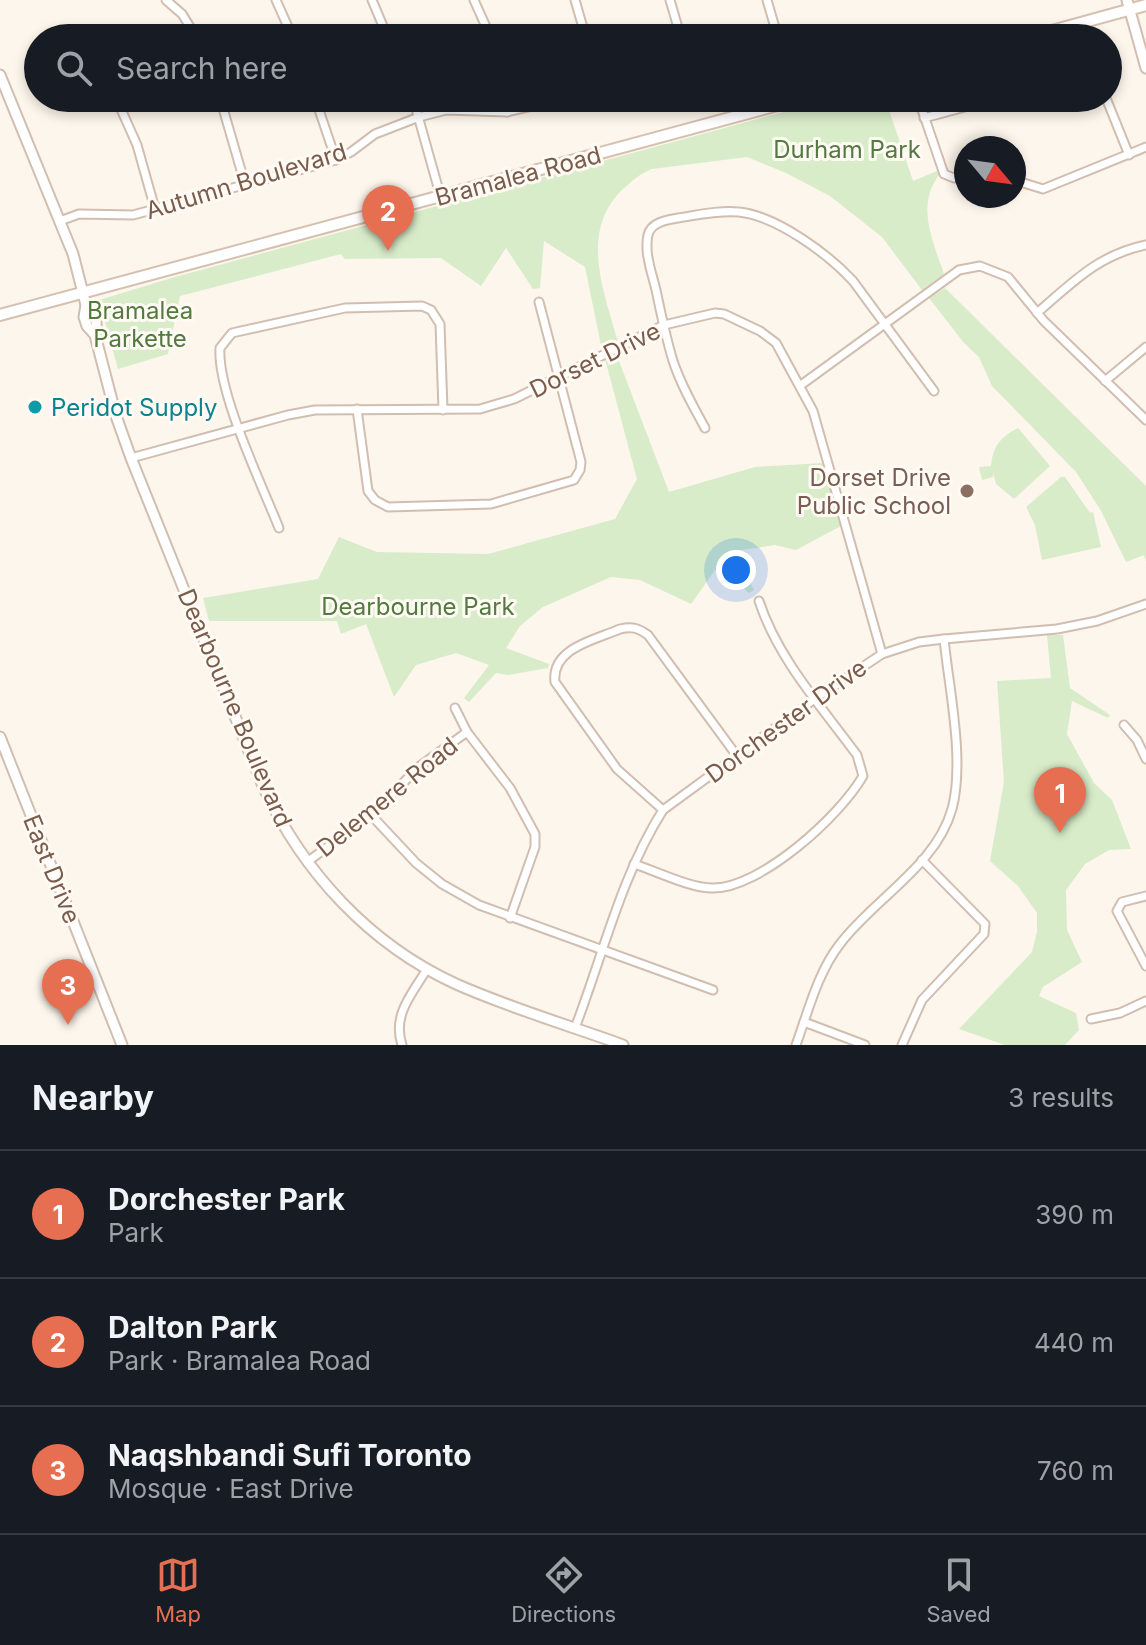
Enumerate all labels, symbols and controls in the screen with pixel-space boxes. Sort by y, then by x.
search box [24,24,1122,112]
icon: search [52,46,96,90]
text: Search here [116,50,288,86]
park label: Durham Park [773,135,921,164]
north arrow [954,136,1026,208]
street label: Autumn Boulevard [142,137,350,225]
street label: Bramalea Road [432,140,604,212]
pin: 2 [362,185,414,251]
park label: Bramalea Parkette [87,296,193,353]
street label: Dorset Drive [525,316,665,404]
place label: Peridot Supply [51,393,218,422]
marker: Peridot Supply [26,398,44,416]
place label: Dorset Drive Public School [797,463,951,520]
marker: Dorset Drive Public School [958,482,976,500]
your location [716,550,756,590]
street label: Dearbourne Boulevard [172,585,298,831]
park label: Dearbourne Park [321,592,515,621]
street label: Dorchester Drive [700,653,872,789]
street label: Delemere Road [310,731,464,863]
pin: 1 [1034,767,1086,833]
street label: East Drive [17,810,87,928]
pin: 3 [42,959,94,1025]
text: Nearby [32,1077,154,1118]
text: 3 results [1008,1082,1114,1113]
text: Dorchester Park [108,1181,345,1217]
text: 1 [52,1199,64,1230]
text: 390 m [1035,1199,1114,1230]
text: Park [108,1217,164,1248]
text: Dalton Park [108,1309,277,1345]
text: 2 [50,1327,66,1358]
text: 440 m [1034,1327,1114,1358]
text: Park · Bramalea Road [108,1345,371,1376]
text: Naqshbandi Sufi Toronto [108,1437,472,1473]
text: 3 [50,1455,66,1486]
text: 760 m [1037,1455,1114,1486]
text: Mosque · East Drive [108,1473,354,1504]
tab: Map [155,1553,201,1627]
tab: Directions [511,1553,616,1627]
tab: Saved [926,1553,991,1627]

